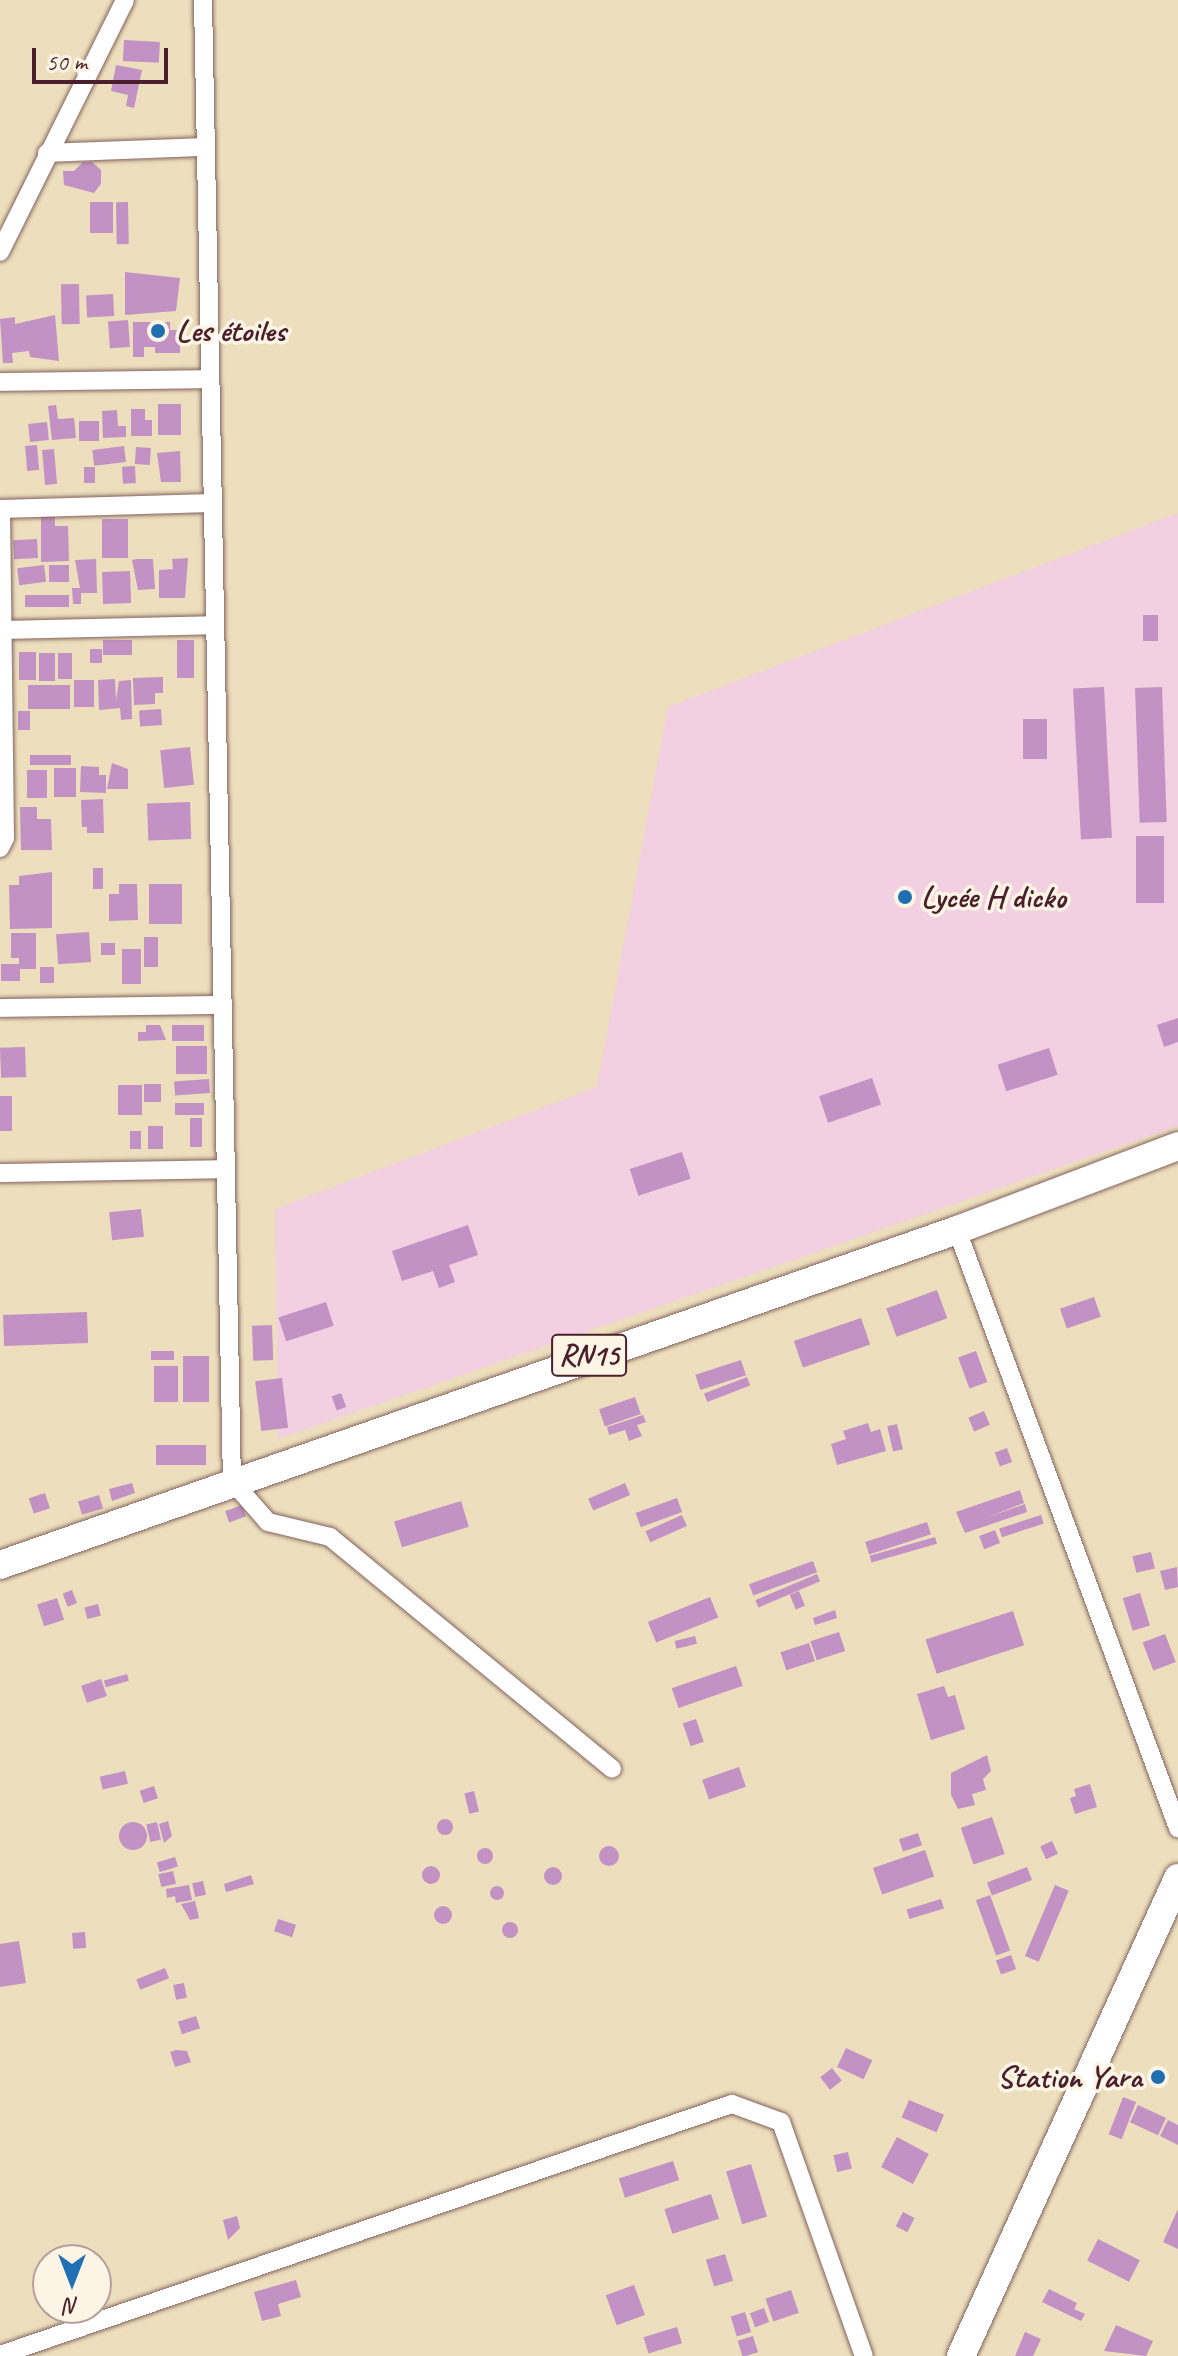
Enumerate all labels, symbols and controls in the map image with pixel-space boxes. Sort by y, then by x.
scale bar [36,32,172,82]
text: 50 m [46,47,87,77]
place label: Les étoiles [176,312,286,350]
marker: Les étoiles [147,320,169,342]
place label: Lycée H dicko [921,878,1066,916]
marker: Lycée H dicko [896,888,914,906]
road number: RN15 [551,1329,627,1381]
place label: Station Yara [997,2058,1142,2096]
marker: Station Yara [1149,2068,1167,2086]
north arrow [32,2244,112,2324]
text: N [65,2292,79,2320]

